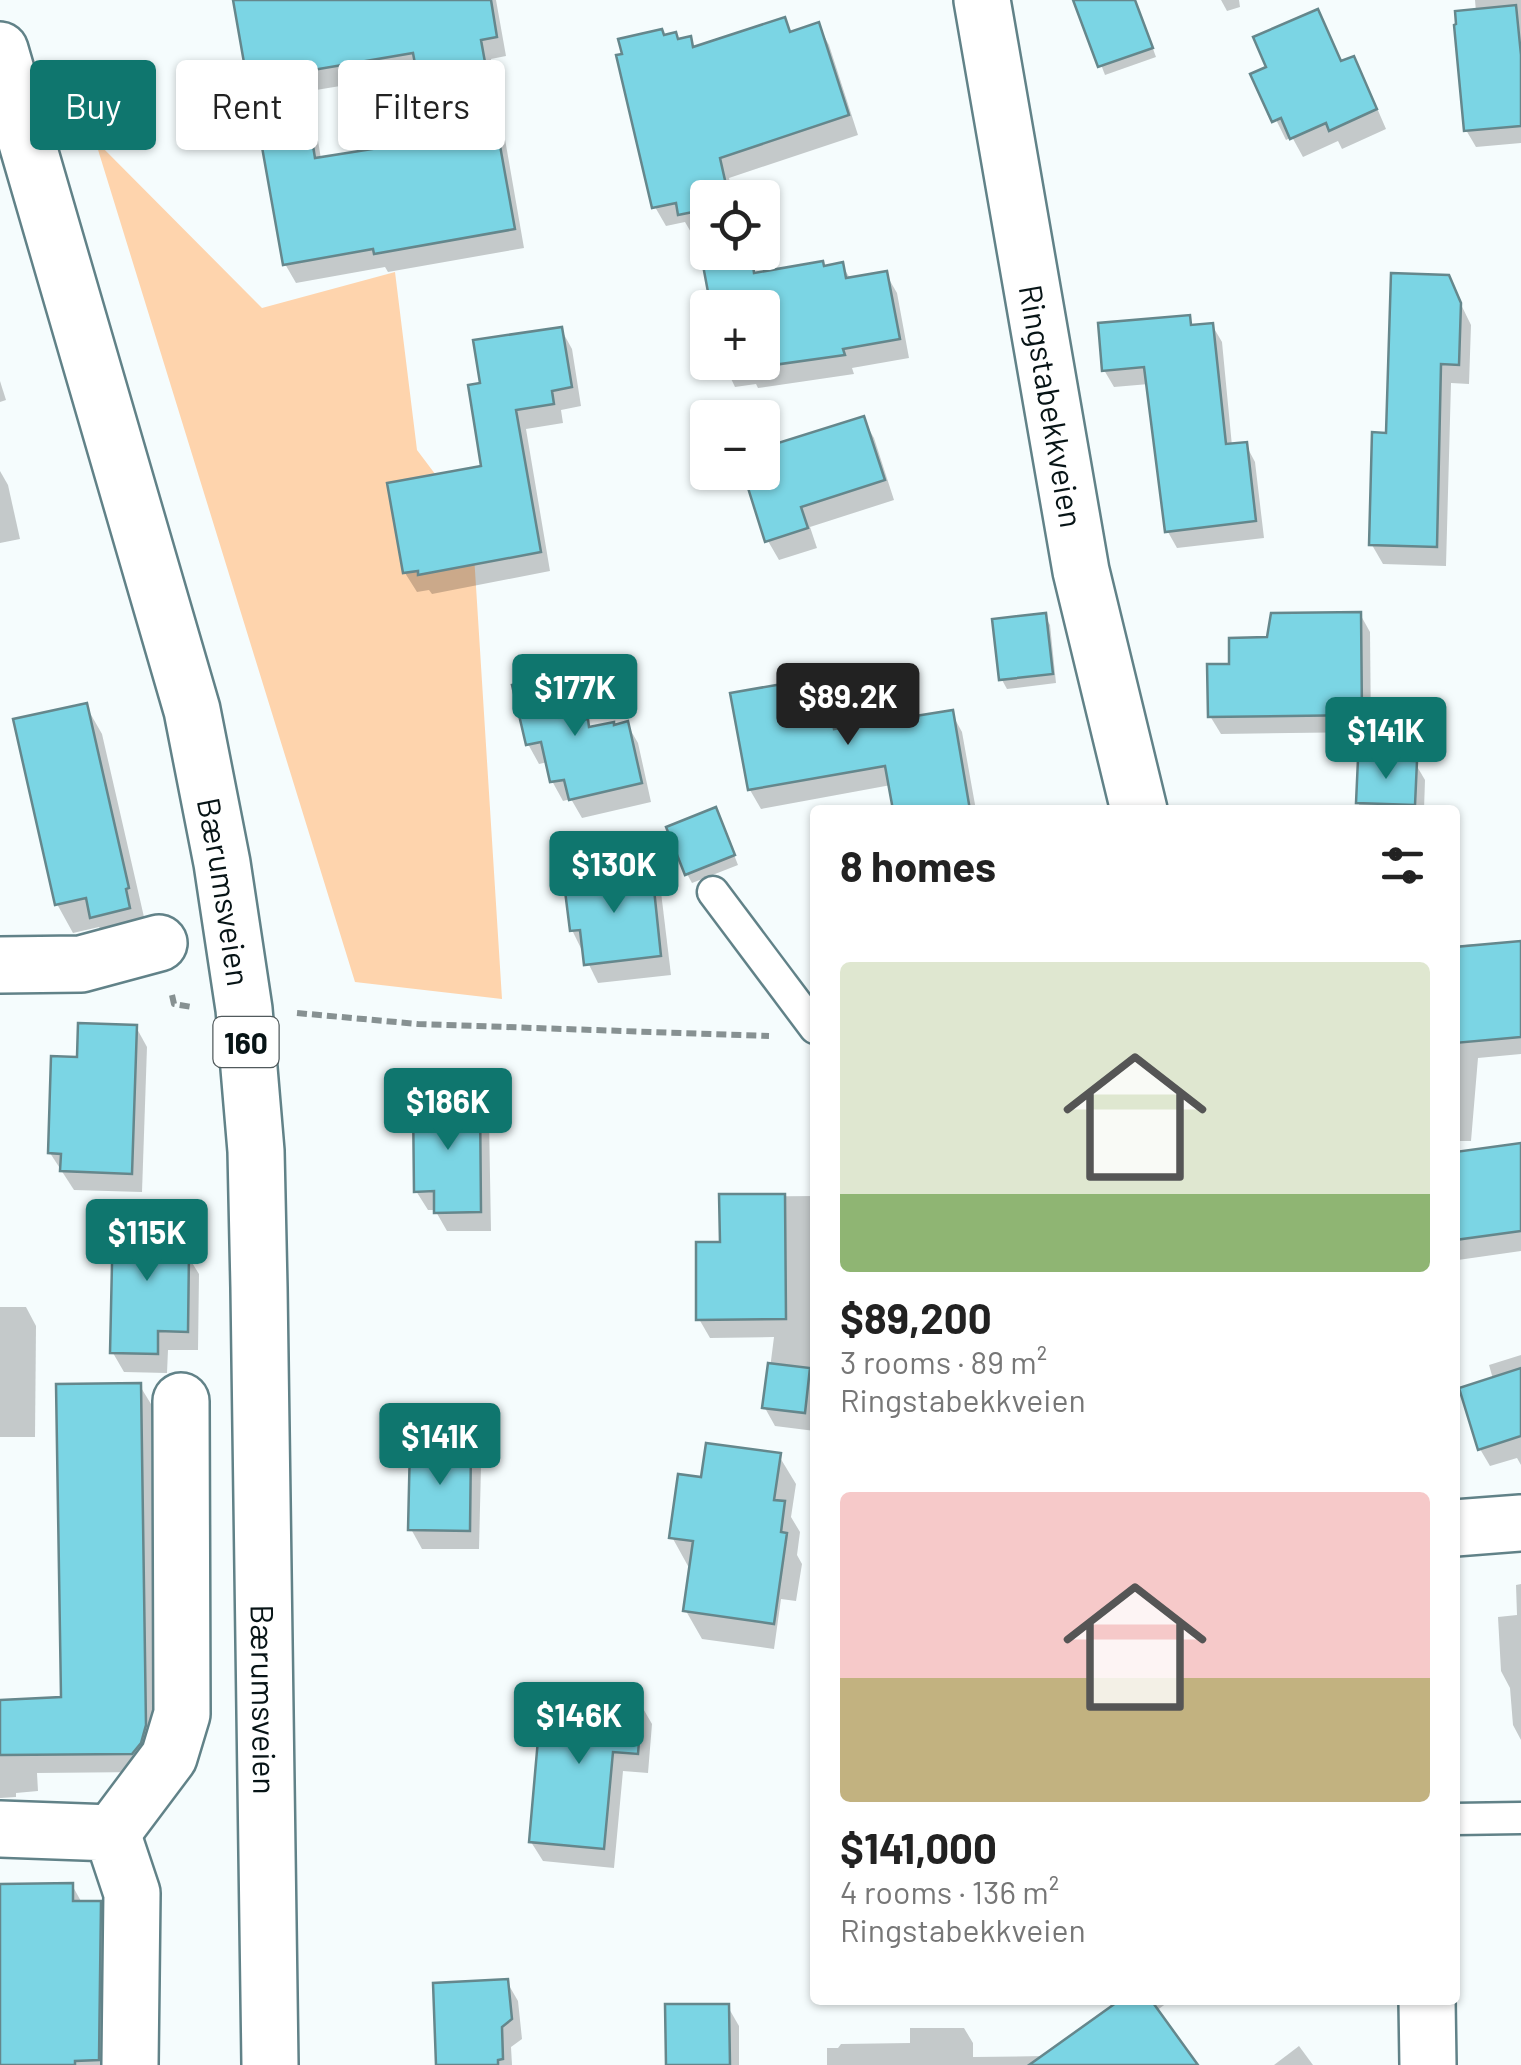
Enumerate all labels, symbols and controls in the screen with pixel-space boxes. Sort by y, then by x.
chip: Buy [30,60,156,150]
chip: Rent [176,60,318,150]
chip: Filters [338,60,505,150]
map controls [690,180,780,490]
button: locate [690,180,780,270]
street label: Ringstabekkveien [1013,282,1092,530]
button: + [690,290,780,380]
button: − [690,400,780,490]
pin: $177K [505,654,645,739]
pin: $89.2K [767,663,929,748]
text: $177K [534,667,616,705]
text: $89.2K [798,676,898,714]
pin: $141K [1316,697,1456,782]
text: $141K [1347,710,1425,748]
street label: Bærumsveien [191,794,259,988]
pin: $130K [544,831,684,916]
icon: filters [1375,838,1430,893]
text: 8 homes [840,840,996,890]
text: $130K [571,844,657,882]
road number: 160 [214,1017,278,1067]
icon: home [1045,1027,1225,1207]
pin: $186K [378,1068,518,1153]
text: $186K [406,1081,490,1119]
pin: $115K [77,1199,217,1284]
text: $115K [108,1212,186,1250]
text: $89,200 [840,1292,992,1342]
text: 3 rooms · 89 m² [840,1342,1047,1380]
text: Ringstabekkveien [840,1380,1086,1418]
pin: $141K [370,1403,510,1488]
text: $141K [401,1416,479,1454]
icon: home [1045,1557,1225,1737]
street label: Bærumsveien [244,1604,285,1795]
pin: $146K [509,1682,649,1767]
text: $146K [536,1695,622,1733]
text: $141,000 [840,1822,997,1872]
text: 4 rooms · 136 m² [840,1872,1059,1910]
text: Ringstabekkveien [840,1910,1086,1948]

